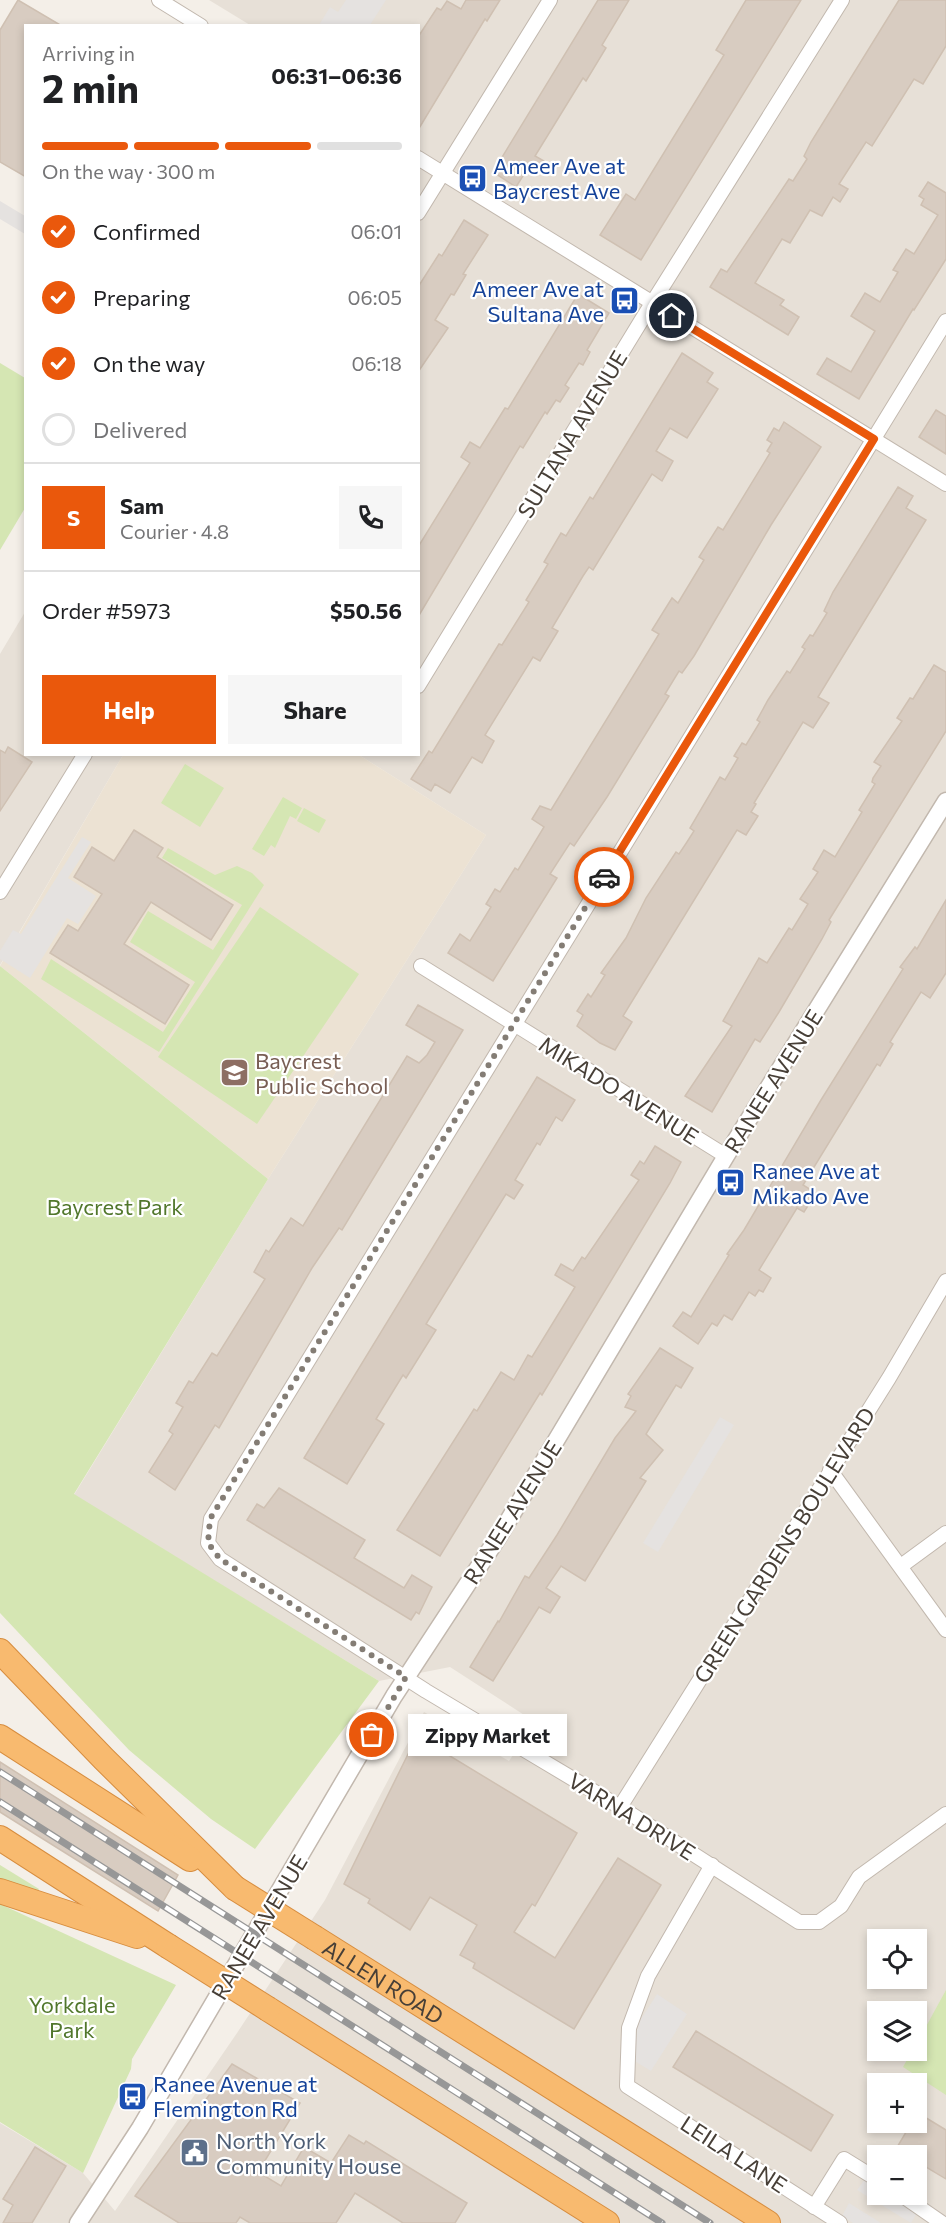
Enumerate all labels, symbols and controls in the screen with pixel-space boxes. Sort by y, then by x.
text: Arriving in [42,41,135,65]
text: 06:31–06:36 [271,62,402,89]
text: 2 min [42,63,139,111]
place label: Ameer Ave at Baycrest Ave [493,152,625,204]
text: On the way · 300 m [42,159,215,183]
bus stop icon: Ameer Ave at Baycrest Ave [456,162,488,194]
icon: check [42,215,75,248]
text: Confirmed [93,218,200,245]
text: 06:01 [350,219,402,243]
place label: Ameer Ave at Sultana Ave [472,275,604,327]
icon: check [42,281,75,314]
text: Preparing [93,284,190,311]
text: 06:05 [348,285,402,309]
bus stop icon: Ameer Ave at Sultana Ave [609,285,641,317]
pin [646,290,697,341]
icon: home [655,299,688,332]
street label: SULTANA AVENUE [511,346,633,522]
icon: check [42,347,75,380]
text: On the way [93,350,205,377]
text: 06:18 [351,351,402,375]
text: Delivered [93,416,187,443]
button: phone [339,486,402,549]
text: Sam [120,492,164,519]
text: S [67,504,80,531]
text: Courier · 4.8 [120,519,229,543]
text: Order #5973 [42,597,171,624]
text: $50.56 [330,597,402,624]
button: Help [42,675,216,744]
button: Share [228,675,402,744]
courier [574,847,634,907]
icon: car [588,861,621,894]
street label: RANEE AVENUE [718,1004,828,1158]
street label: MIKADO AVENUE [534,1030,704,1150]
place label: Baycrest Public School [255,1047,389,1099]
school or university icon: Baycrest Public School [218,1057,250,1089]
place label: Ranee Ave at Mikado Ave [752,1157,880,1209]
bus stop icon: Ranee Ave at Mikado Ave [715,1167,747,1199]
park label: Baycrest Park [47,1193,183,1220]
street label: GREEN GARDENS BOULEVARD [688,1402,880,1688]
street label: RANEE AVENUE [457,1435,567,1589]
pin [346,1709,397,1760]
callout: Zippy Market [408,1714,567,1756]
icon: bag [355,1718,388,1751]
text: Zippy Market [425,1723,550,1747]
street label: VARNA DRIVE [564,1766,700,1866]
street label: RANEE AVENUE [205,1850,313,2004]
map controls [867,1929,927,2205]
button: locate [867,1929,927,1989]
street label: ALLEN ROAD [318,1933,449,2029]
park label: Yorkdale Park [28,1991,116,2043]
button: layers [867,2001,927,2061]
place label: Ranee Avenue at Flemington Rd [153,2070,317,2122]
button: + [867,2073,927,2133]
bus stop icon: Ranee Avenue at Flemington Rd [116,2080,148,2112]
street label: LEILA LANE [676,2110,792,2198]
place label: North York Community House [216,2127,401,2179]
public building icon: North York Community House [179,2137,211,2169]
button: − [867,2145,927,2205]

